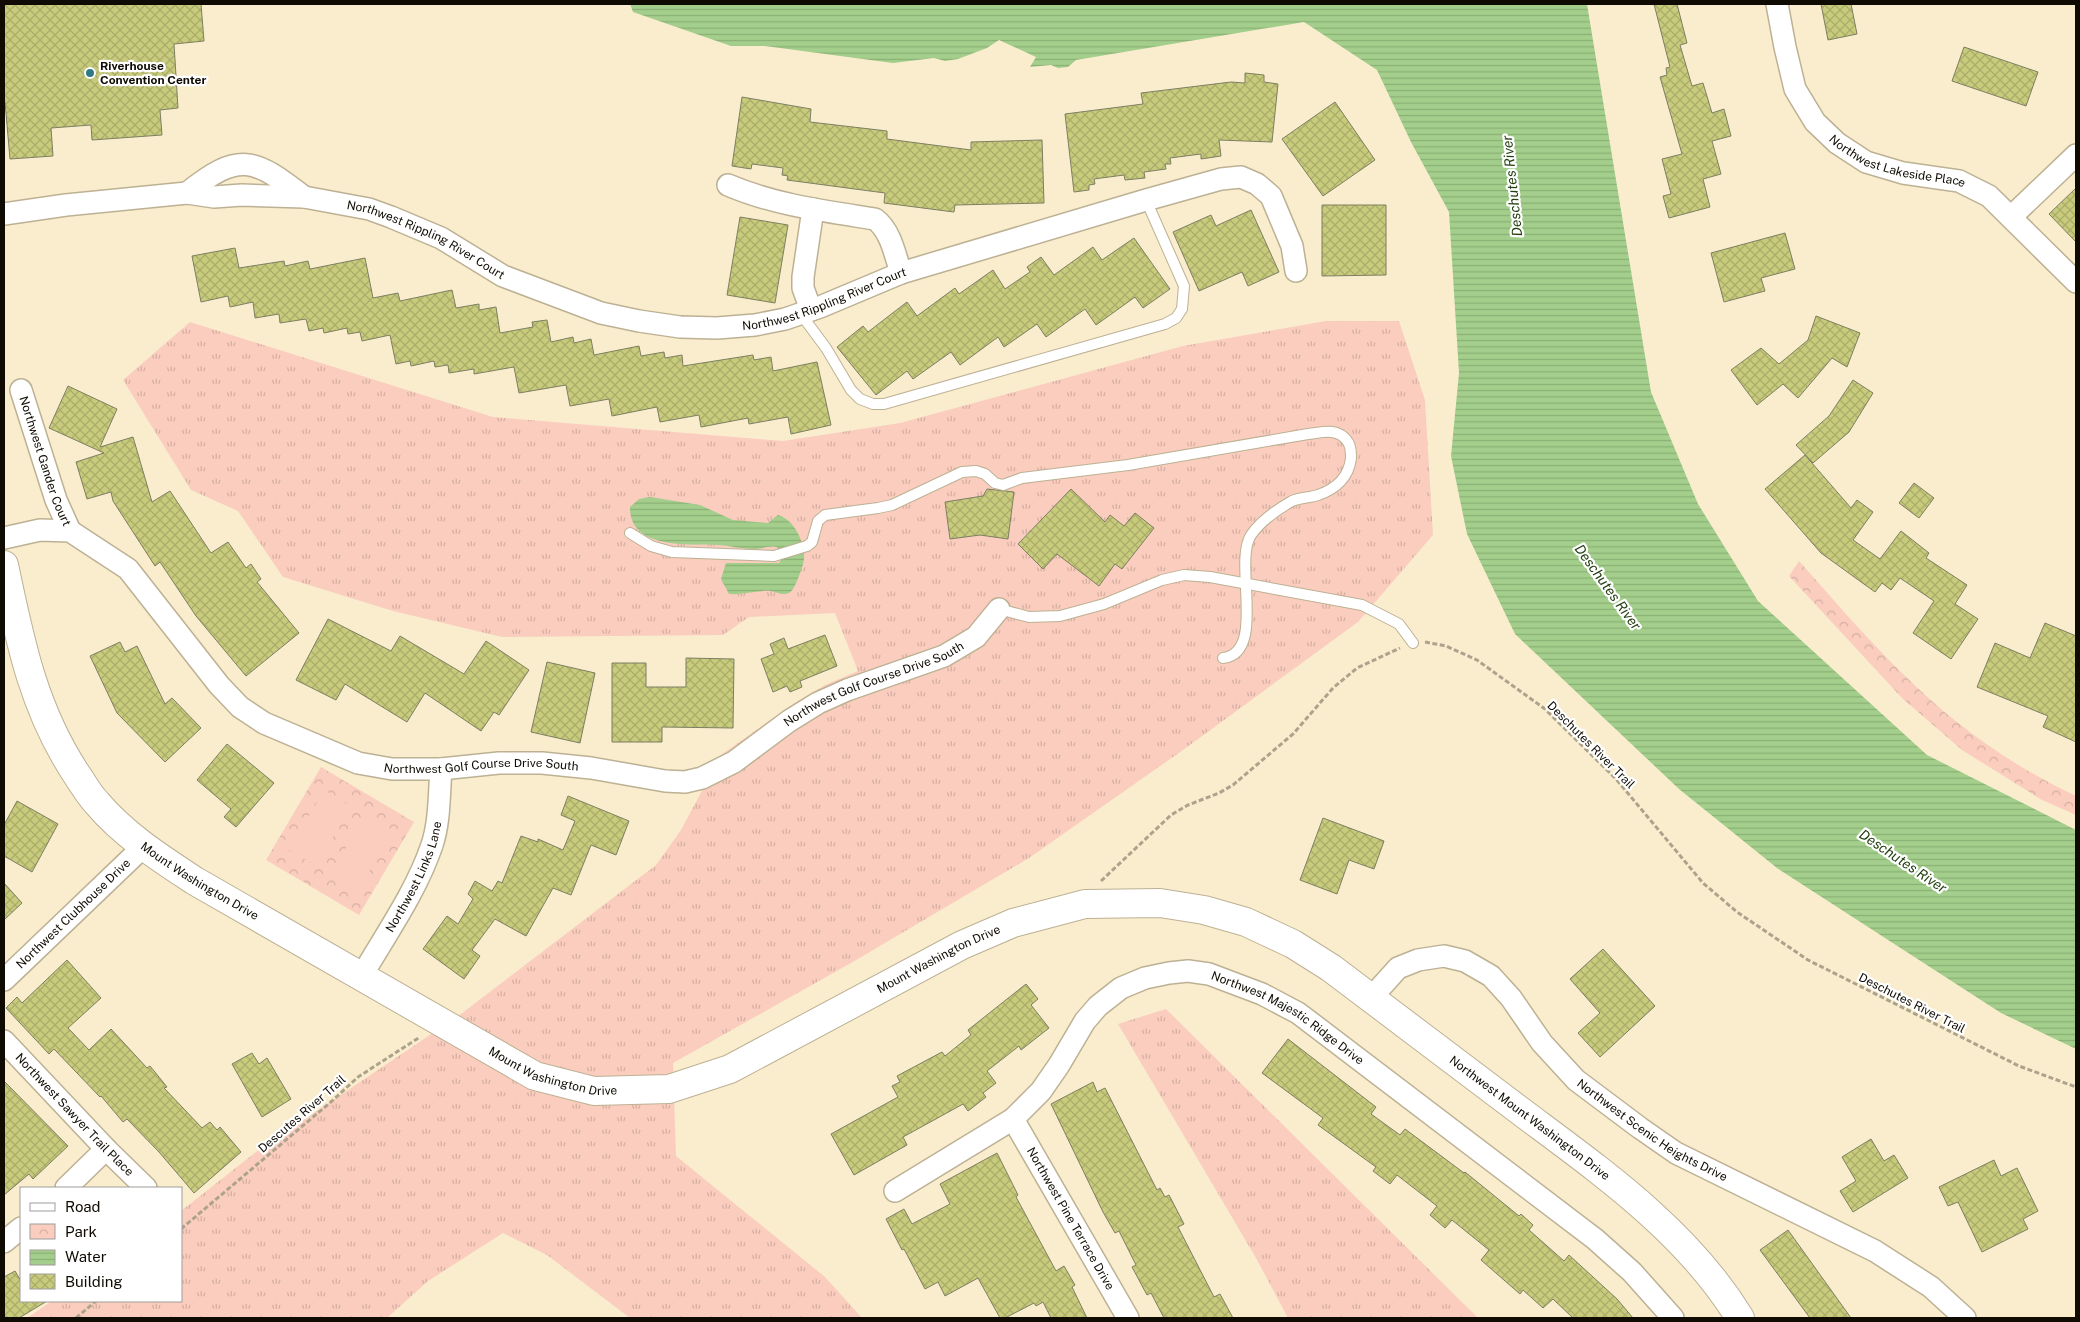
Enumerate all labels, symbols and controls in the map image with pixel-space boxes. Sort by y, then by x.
place label: Riverhouse Convention Center [100,59,206,87]
marker: Riverhouse Convention Center [84,67,96,79]
street label: Northwest Lakeside Place [1826,132,1968,190]
water label: Deschutes River [1499,134,1525,237]
street label: Northwest Rippling River Court [346,198,507,282]
street label: Northwest Rippling River Court [742,265,908,333]
street label: Northwest Gander Court [16,394,74,529]
water label: Deschutes River [1572,541,1645,633]
street label: Northwest Golf Course Drive South [781,639,966,729]
street label: Deschutes River Trail [1544,698,1638,792]
street label: Northwest Golf Course Drive South [383,756,579,776]
street label: Northwest Links Lane [383,820,444,935]
water label: Deschutes River [1856,826,1950,896]
street label: Mount Washington Drive [138,839,261,923]
street label: Northwest Clubhouse Drive [13,856,133,971]
street label: Mount Washington Drive [875,922,1003,996]
street label: Northwest Majestic Ridge Drive [1209,968,1367,1068]
street label: Deschutes River Trail [1856,970,1968,1036]
street label: Mount Washington Drive [486,1044,618,1098]
street label: Northwest Sawyer Trail Place [12,1051,137,1179]
street label: Northwest Mount Washington Drive [1447,1053,1613,1183]
street label: Descutes River Trail [256,1072,349,1156]
street label: Northwest Scenic Heights Drive [1574,1076,1730,1184]
street label: Northwest Pine Terrace Drive [1024,1145,1117,1293]
legend [20,1187,182,1302]
text: Road [65,1198,101,1215]
text: Park [65,1223,97,1240]
text: Water [65,1248,107,1265]
text: Building [65,1273,123,1290]

